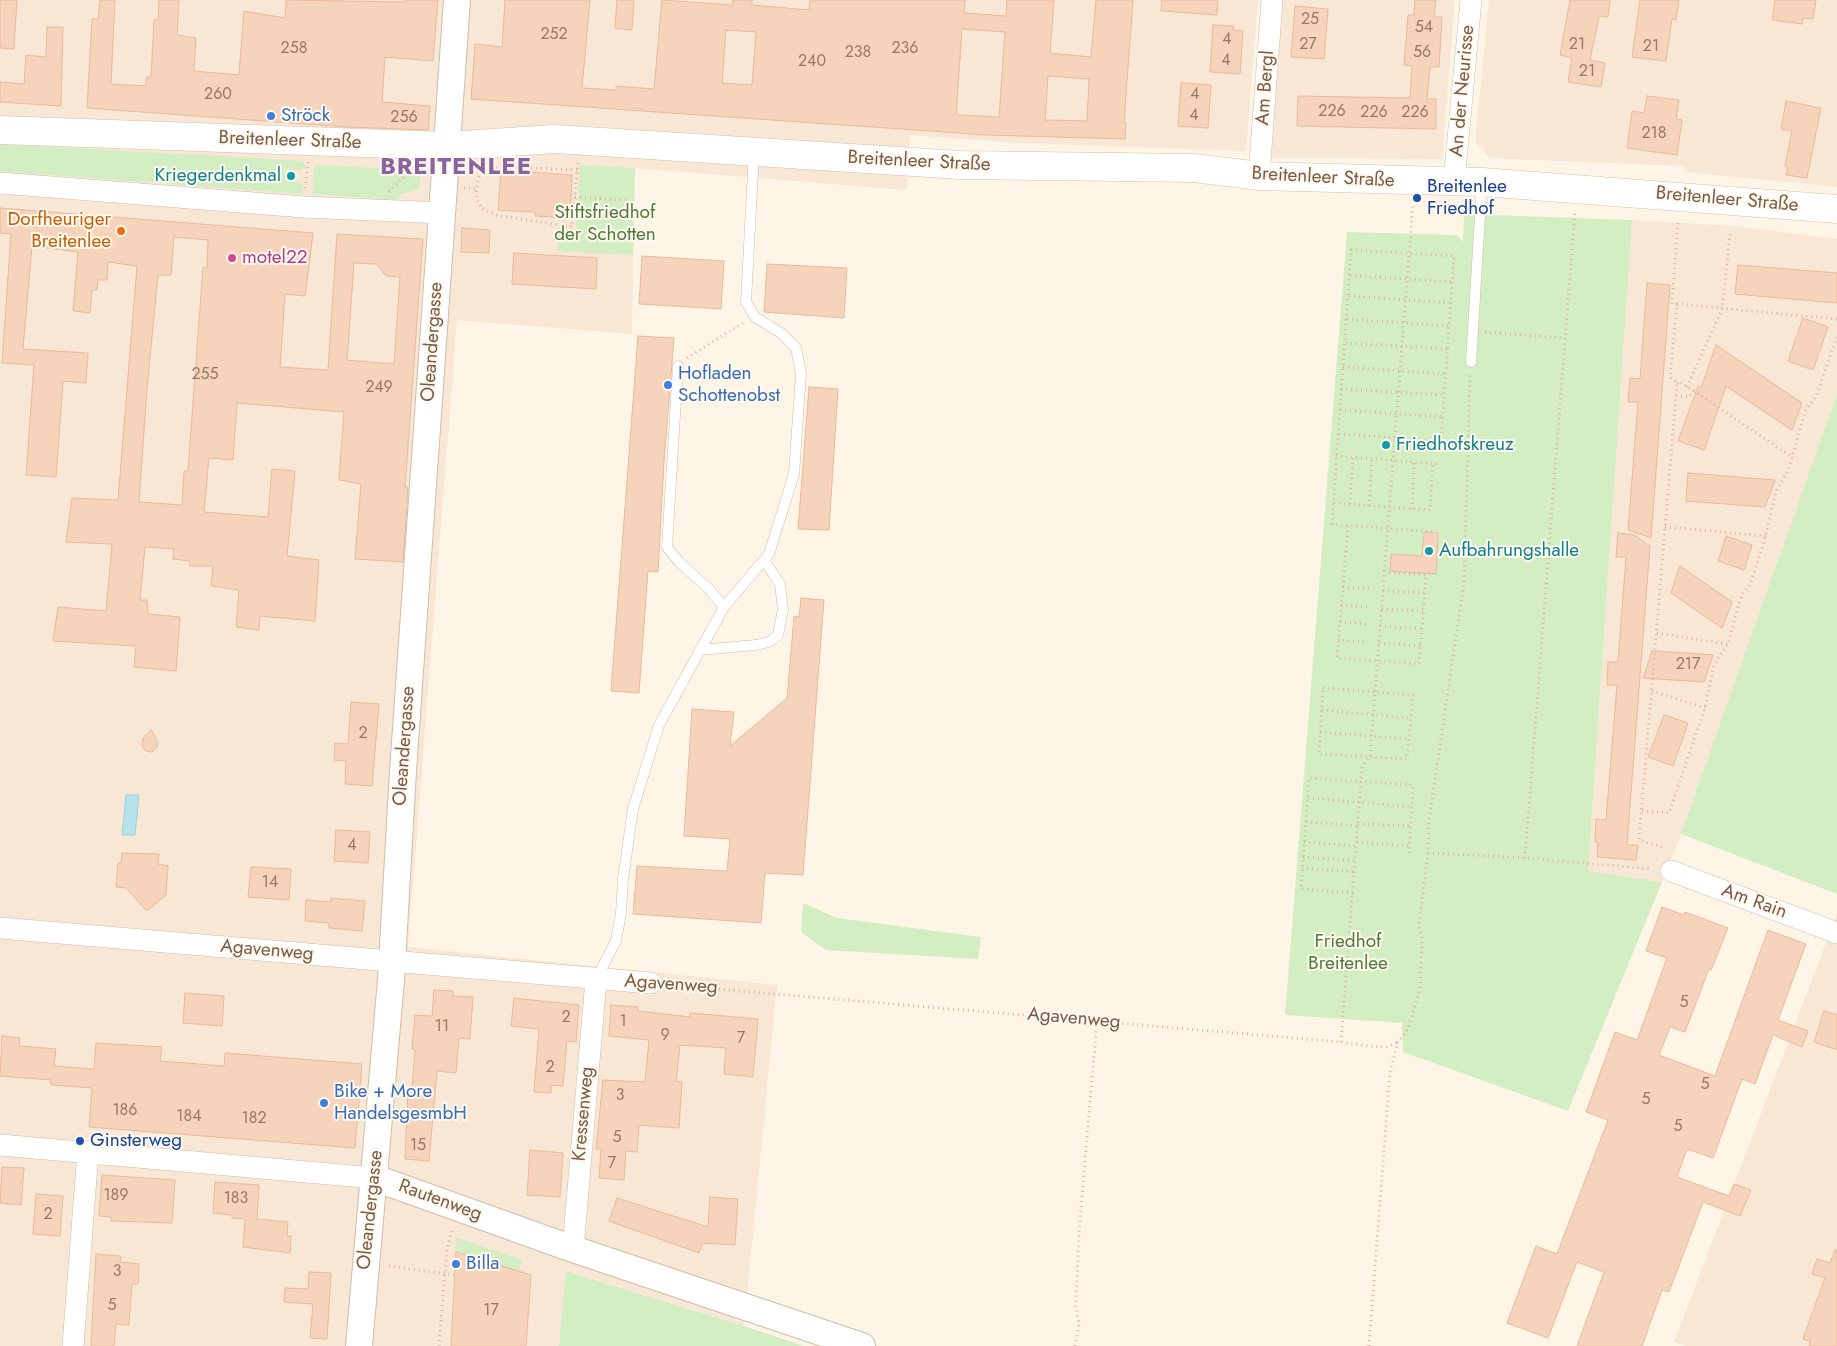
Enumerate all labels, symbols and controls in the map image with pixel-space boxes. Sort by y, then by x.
house number: 25 [1301,10,1319,30]
house number: 54 [1415,18,1433,38]
street label: An der Neurisse [1446,24,1480,158]
house number: 252 [540,25,568,45]
house number: 4 [1222,30,1232,50]
house number: 27 [1299,35,1317,55]
house number: 21 [1569,35,1585,55]
house number: 21 [1643,37,1659,57]
house number: 258 [281,39,307,59]
house number: 236 [891,39,919,59]
house number: 238 [845,43,871,63]
house number: 56 [1413,43,1431,63]
street label: Am Bergl [1252,50,1280,126]
house number: 4 [1221,51,1231,71]
house number: 240 [798,52,826,72]
house number: 21 [1579,62,1595,82]
house number: 260 [204,85,232,105]
house number: 4 [1190,85,1200,105]
house number: 226 [1318,102,1346,122]
house number: 226 [1360,103,1388,123]
house number: 226 [1401,103,1429,123]
place label: Ströck [281,105,330,127]
house number: 4 [1189,106,1199,126]
house number: 256 [390,108,418,128]
marker: Ströck [265,110,277,122]
house number: 218 [1641,124,1667,144]
street label: Breitenleer Straße [218,127,362,155]
street label: Breitenleer Straße [847,147,991,177]
district label: BREITENLEE [379,154,533,182]
street label: Breitenleer Straße [1251,163,1395,193]
place label: Kriegerdenkmal [155,165,281,187]
marker: Kriegerdenkmal [285,170,297,182]
place label: Breitenlee Friedhof [1427,176,1507,220]
street label: Breitenleer Straße [1655,182,1799,218]
marker: Breitenlee Friedhof [1411,192,1423,204]
park label: Stiftsfriedhof der Schotten [554,202,656,246]
place label: Dorfheuriger Breitenlee [7,209,111,253]
marker: Dorfheuriger Breitenlee [115,225,127,237]
place label: motel22 [242,247,308,269]
marker: motel22 [226,252,238,264]
street label: Oleandergasse [417,281,449,403]
place label: Hofladen Schottenobst [678,363,780,407]
house number: 255 [191,365,219,385]
house number: 249 [365,378,393,398]
marker: Hofladen Schottenobst [662,379,674,391]
place label: Friedhofskreuz [1396,434,1514,456]
marker: Friedhofskreuz [1380,439,1392,451]
place label: Aufbahrungshalle [1439,540,1579,562]
marker: Aufbahrungshalle [1423,545,1435,557]
house number: 217 [1676,655,1700,675]
street label: Oleandergasse [389,685,421,807]
house number: 2 [358,724,368,744]
house number: 4 [347,836,357,856]
house number: 14 [262,873,278,893]
street label: Am Rain [1718,880,1790,924]
park label: Friedhof Breitenlee [1308,931,1388,975]
street label: Agavenweg [219,936,315,966]
street label: Agavenweg [624,970,718,1000]
house number: 5 [1679,993,1689,1013]
street label: Agavenweg [1026,1004,1122,1034]
house number: 2 [561,1008,571,1028]
house number: 1 [619,1012,627,1032]
house number: 11 [435,1017,449,1037]
house number: 9 [660,1026,670,1046]
house number: 7 [737,1029,745,1049]
house number: 2 [545,1058,555,1078]
street label: Kressenweg [569,1066,599,1162]
house number: 5 [1700,1075,1710,1095]
place label: Bike + More HandelsgesmbH [334,1081,467,1125]
house number: 3 [616,1086,624,1106]
house number: 5 [1641,1090,1651,1110]
marker: Bike + More HandelsgesmbH [318,1097,330,1109]
house number: 186 [112,1101,138,1121]
house number: 184 [176,1107,202,1127]
house number: 182 [241,1109,267,1129]
house number: 5 [1673,1117,1683,1137]
house number: 5 [612,1128,622,1148]
place label: Ginsterweg [90,1130,182,1152]
marker: Ginsterweg [74,1135,86,1147]
house number: 15 [410,1136,426,1156]
street label: Oleandergasse [353,1149,389,1271]
house number: 7 [608,1154,616,1174]
street label: Rautenweg [395,1175,485,1227]
house number: 189 [103,1186,129,1206]
house number: 183 [224,1189,248,1209]
house number: 2 [43,1205,53,1225]
place label: Billa [466,1253,499,1275]
marker: Billa [450,1258,462,1270]
house number: 3 [113,1262,121,1282]
house number: 5 [107,1296,117,1316]
house number: 17 [483,1301,499,1321]

